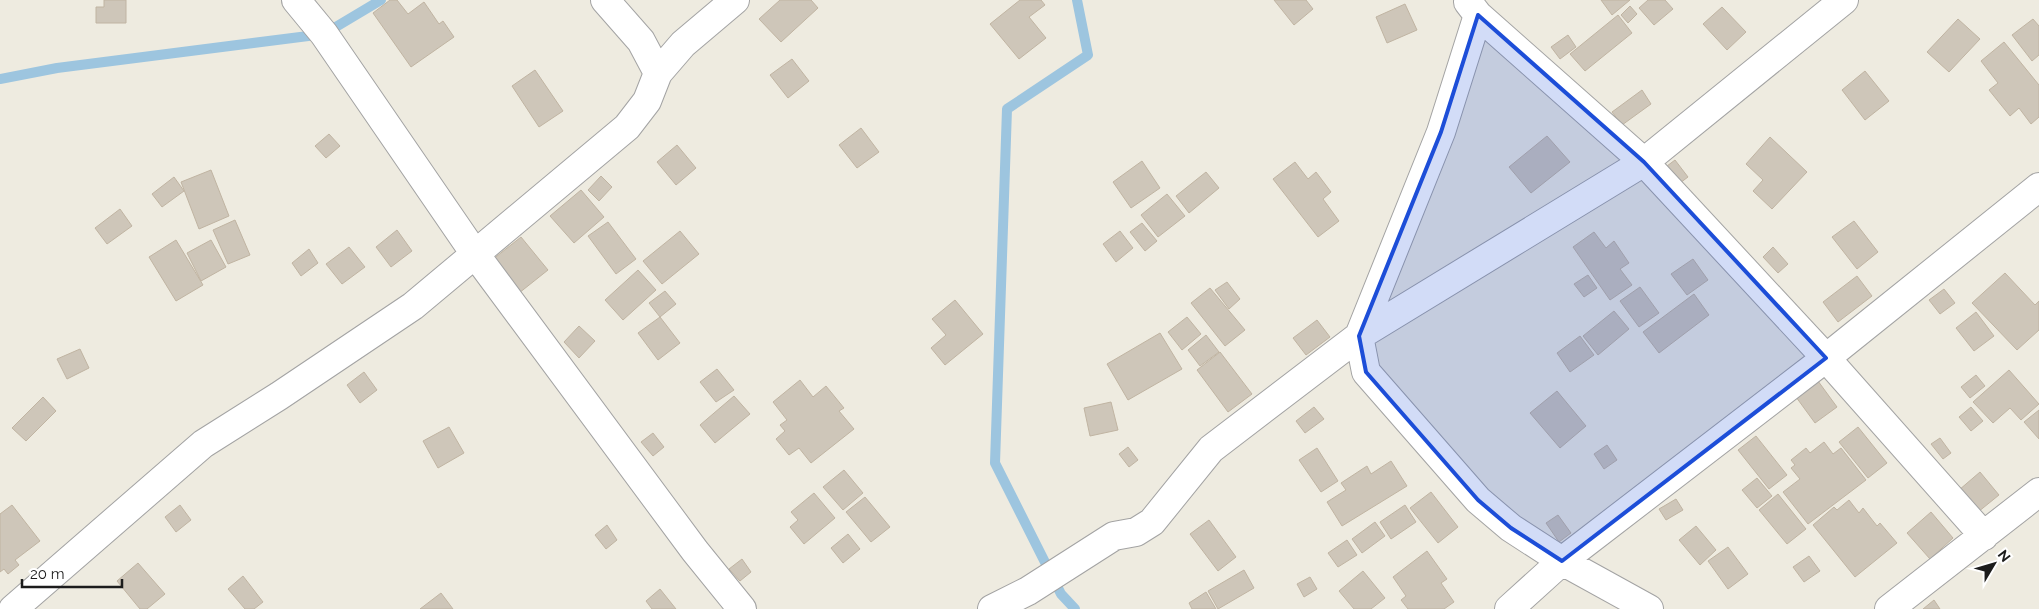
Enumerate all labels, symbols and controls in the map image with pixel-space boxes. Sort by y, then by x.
north arrow [1969,539,2019,589]
text: N [1995,547,2014,565]
scale bar [22,556,122,588]
text: 20 m [30,565,65,583]

